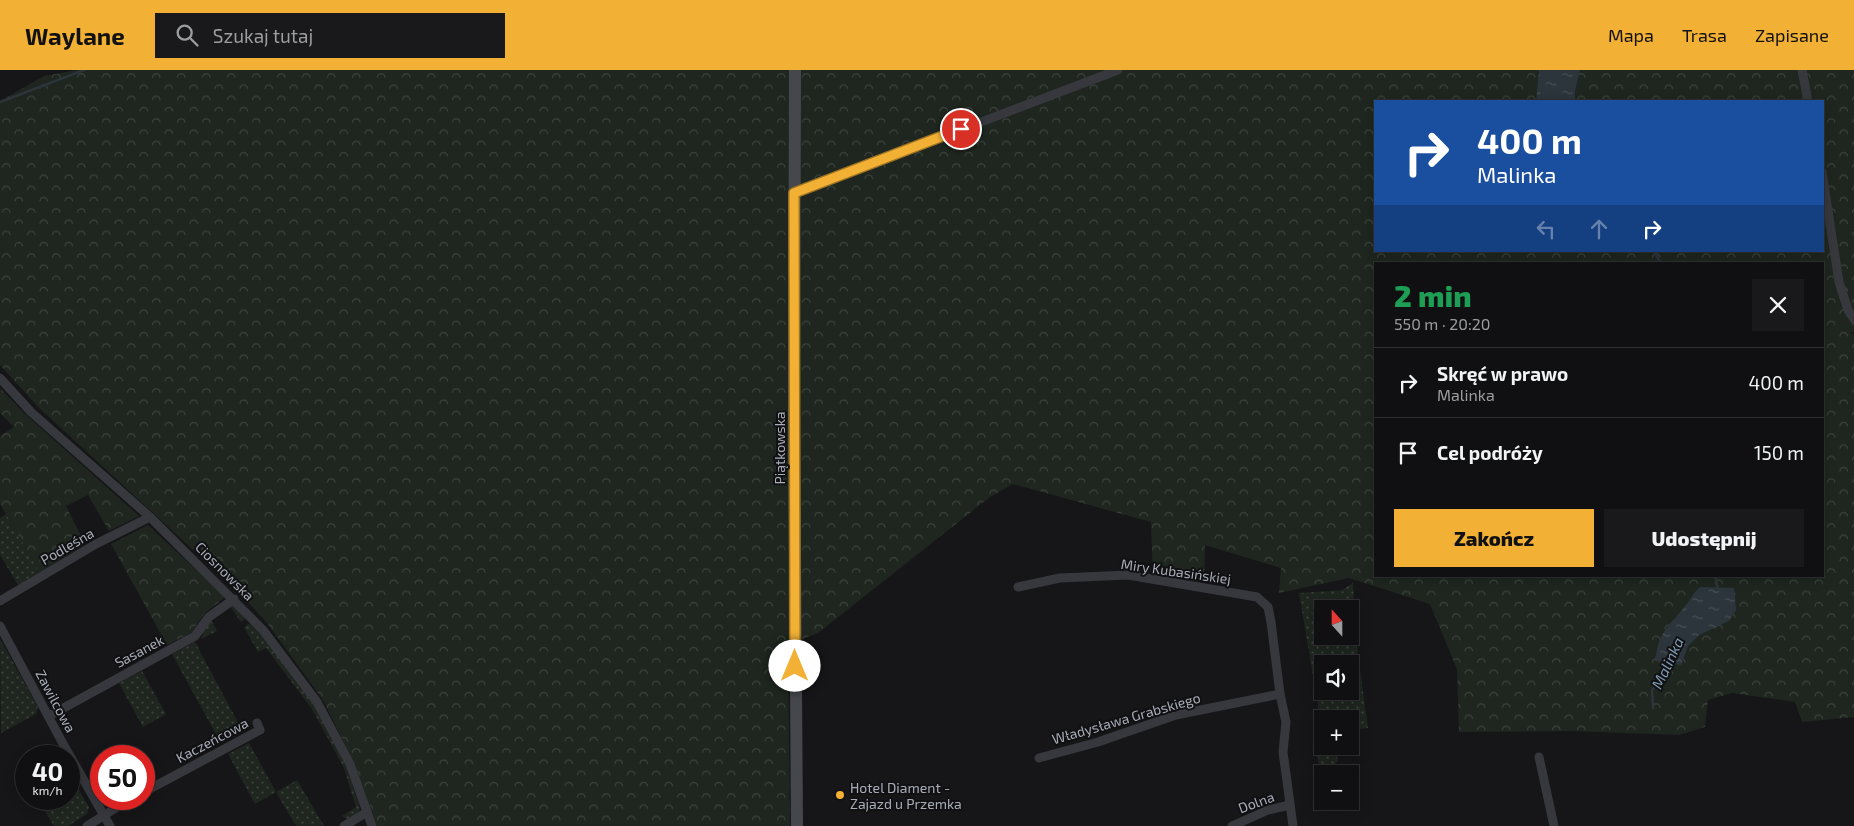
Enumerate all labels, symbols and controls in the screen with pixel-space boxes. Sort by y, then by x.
search box [155,13,505,58]
text: Waylane [25,21,125,50]
icon: search [173,21,201,49]
text: Szukaj tutaj [213,24,313,47]
text: Mapa [1608,24,1654,46]
text: Trasa [1682,24,1727,46]
text: Zapisane [1755,24,1829,46]
pin [940,108,982,150]
icon: arrive [947,115,975,143]
text: 400 m [1477,119,1582,161]
icon: right [1394,120,1459,185]
text: Malinka [1477,161,1556,187]
icon: left [1532,215,1560,243]
icon: ahead [1585,215,1613,243]
icon: right [1638,215,1666,243]
text: 2 min [1394,277,1472,313]
button: close [1752,279,1804,331]
text: 550 m · 20:20 [1394,314,1490,333]
text: Skręć w prawo [1437,362,1568,385]
icon: right [1394,369,1422,397]
text: 400 m [1749,371,1804,394]
text: Malinka [1437,385,1495,404]
street label: Piątkowska [771,411,788,485]
icon: arrive [1394,439,1422,467]
text: Cel podróży [1437,441,1543,464]
text: 150 m [1754,441,1804,464]
button: Zakończ [1394,509,1594,567]
button: Udostępnij [1604,509,1804,567]
street label: Podleśna [37,524,97,568]
street label: Ciosnowska [192,538,258,604]
street label: Miry Kubasińskiej [1120,555,1232,587]
north arrow [1314,600,1359,645]
map controls [1314,600,1359,810]
street label: Sasanek [112,631,166,671]
water label: Malinka [1647,634,1687,692]
position arrow [768,639,820,691]
button: sound [1314,655,1359,700]
street label: Zawilcowa [32,667,80,735]
street label: Władysława Grabskiego [1050,689,1202,747]
button: + [1314,710,1359,755]
street label: Kaczeńcowa [173,714,251,766]
speed limit sign: 50 [90,745,155,810]
text: 40 [32,756,63,786]
button: − [1314,765,1359,810]
place label: Hotel Diament - Zajazd u Przemka [850,779,962,812]
text: km/h [33,783,62,797]
street label: Dolna [1236,788,1276,816]
marker: Hotel Diament - Zajazd u Przemka [834,789,846,801]

